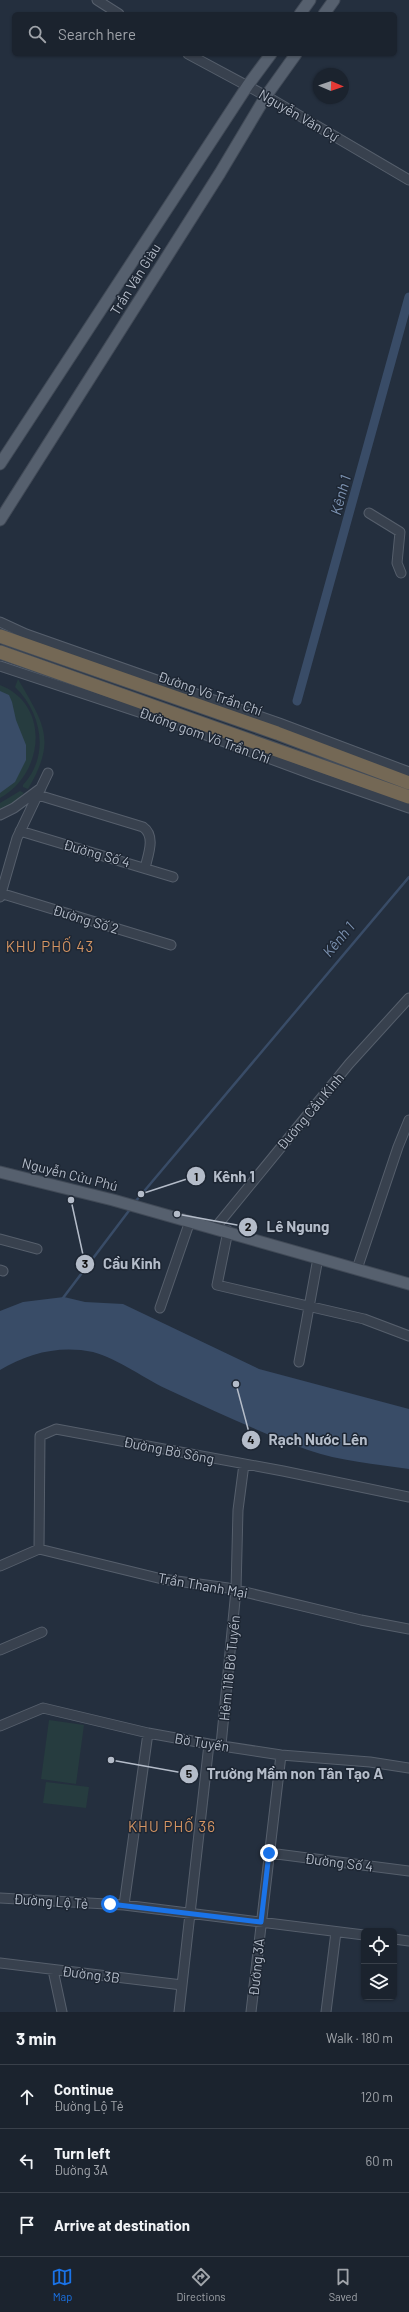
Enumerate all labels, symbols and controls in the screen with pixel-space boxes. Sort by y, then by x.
search box [12,12,397,56]
icon: search [26,23,48,45]
text: Search here [58,25,136,43]
north arrow [313,68,349,104]
street label: Nguyễn Văn Cự [256,85,342,145]
street label: Trần Văn Giàu [106,240,164,318]
water label: Kênh 1 [326,473,354,517]
street label: Đường Võ Trần Chí [156,667,264,719]
street label: Đường gom Võ Trần Chí [137,703,273,767]
street label: Đường Số 4 [62,835,132,871]
street label: Đường Số 2 [51,901,121,937]
water label: Kênh 1 [318,918,358,960]
district label: KHU PHỐ 43 [6,936,94,955]
street label: Đường Cầu Kinh [273,1069,347,1153]
street label: Nguyễn Cửu Phú [20,1154,120,1194]
callout: Kênh 1 [186,1163,263,1190]
text: Kênh 1 [213,1167,255,1185]
text: 1 [194,1169,198,1183]
callout: Lê Ngung [238,1214,337,1241]
text: Lê Ngung [267,1217,329,1235]
text: 2 [245,1219,252,1233]
callout: Cầu Kinh [75,1251,168,1278]
text: Cầu Kinh [103,1254,161,1272]
text: 3 [82,1256,88,1270]
callout: Rạch Nước Lên [241,1427,376,1454]
text: Rạch Nước Lên [269,1430,367,1448]
text: 4 [247,1432,255,1446]
street label: Đường Bờ Sông [122,1433,216,1467]
street label: Trần Thanh Mại [157,1569,249,1601]
street label: Hẻm 116 Bờ Tuyến [215,1614,243,1722]
street label: Bờ Tuyến [173,1729,231,1755]
callout: Trường Mầm non Tân Tạo A [179,1760,392,1787]
text: Trường Mầm non Tân Tạo A [207,1764,383,1782]
text: 5 [186,1766,193,1780]
district label: KHU PHỐ 36 [128,1816,216,1835]
route end [260,1844,278,1862]
street label: Đường Số 4 [304,1849,374,1875]
street label: Đường Lộ Tẻ [13,1890,89,1912]
route start [101,1895,119,1913]
map controls [361,1928,397,2000]
button: locate [361,1928,397,1964]
street label: Đường 3A [245,1937,268,1997]
street label: Đường 3B [61,1962,121,1986]
button: layers [361,1964,397,2000]
text: 3 min [16,2028,56,2048]
text: Walk · 180 m [326,2030,393,2046]
text: Continue [54,2080,114,2098]
icon: ahead [16,2086,38,2108]
text: 120 m [361,2089,393,2105]
text: Đường Lộ Tẻ [54,2098,124,2114]
text: Turn left [54,2144,110,2162]
icon: left [16,2150,38,2172]
text: 60 m [366,2153,393,2169]
text: Đường 3A [54,2162,108,2178]
icon: arrive [16,2214,38,2236]
text: Arrive at destination [54,2216,190,2234]
tab: Map [51,2266,73,2303]
tab: Directions [176,2266,226,2303]
tab: Saved [329,2266,358,2303]

